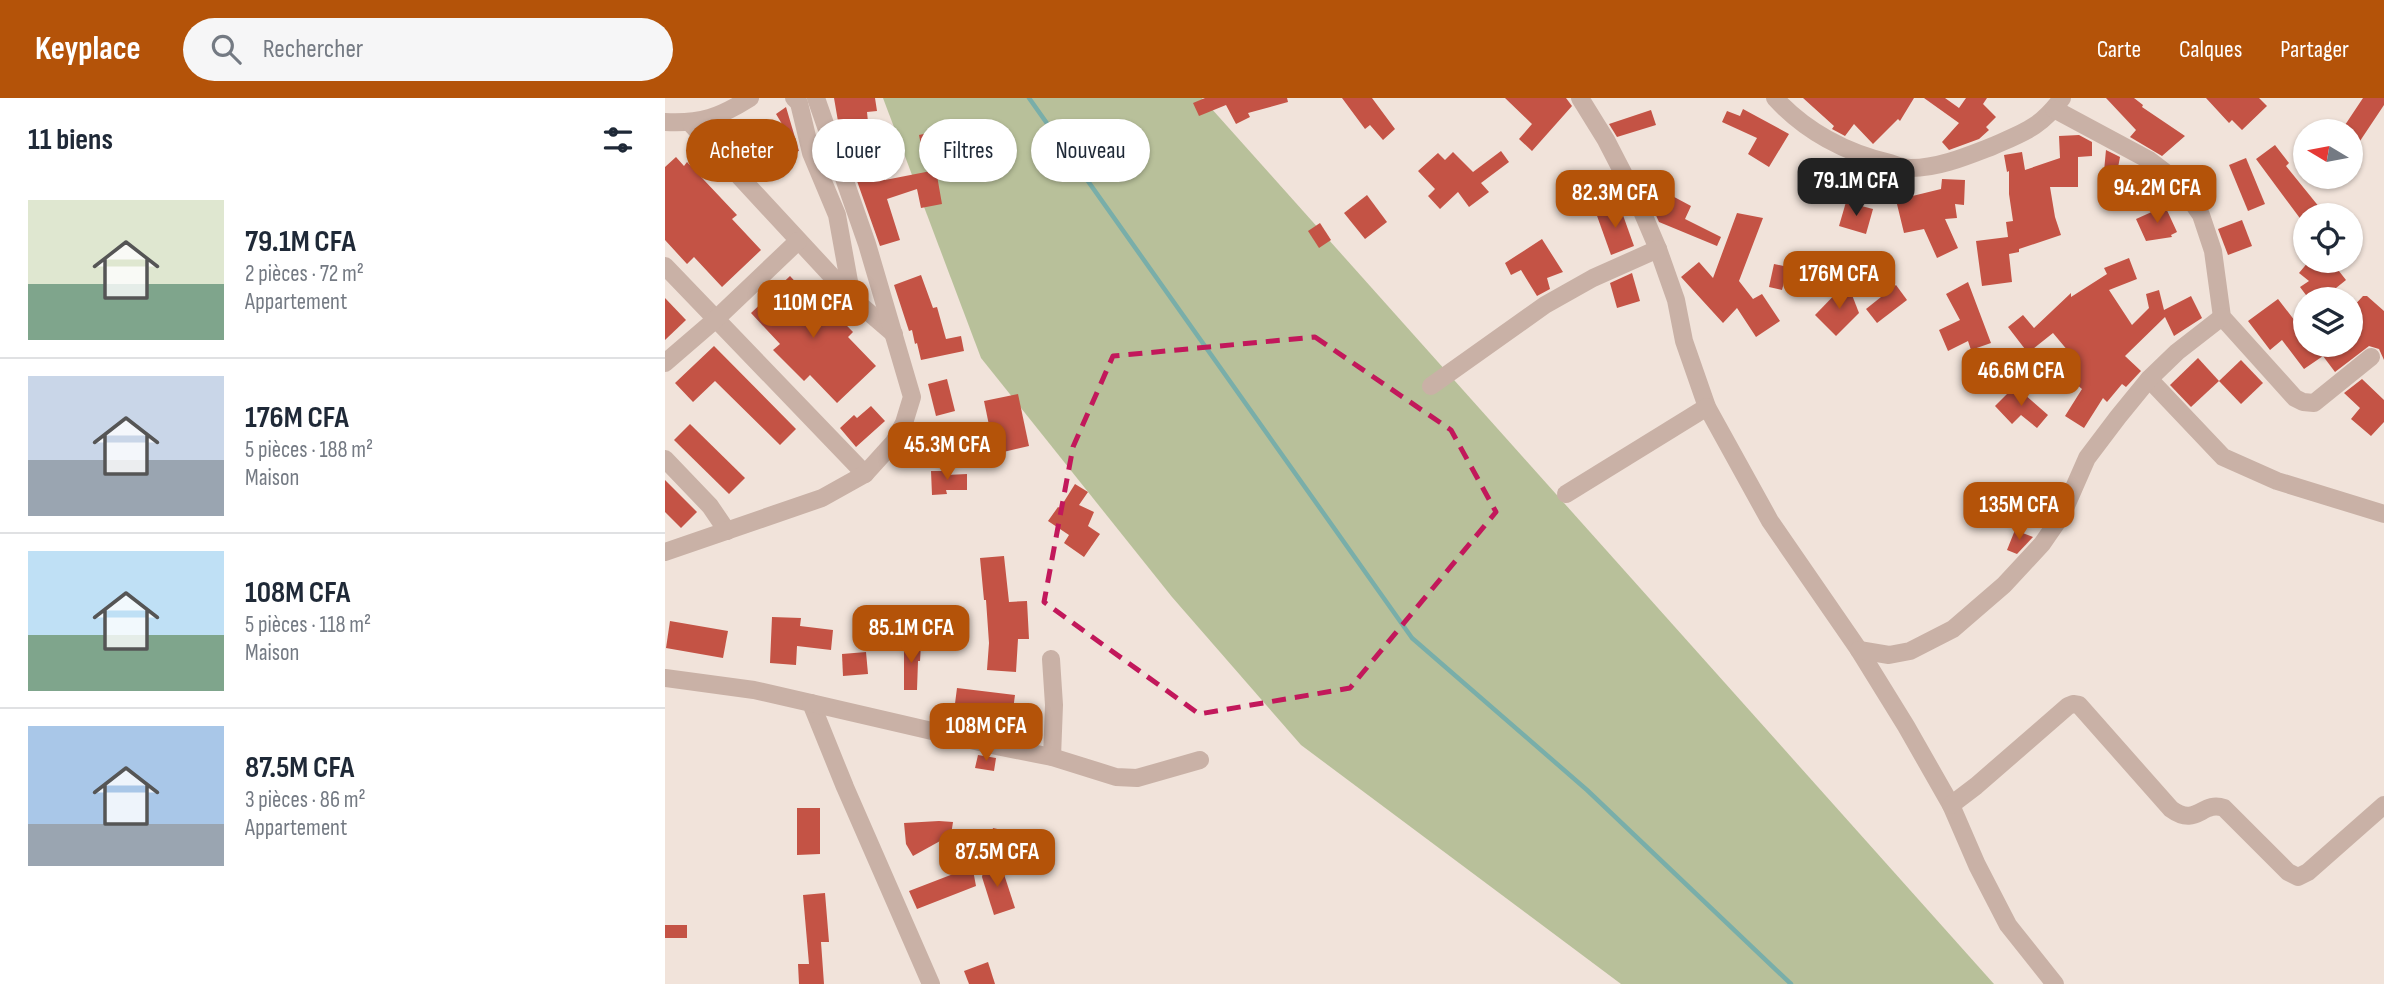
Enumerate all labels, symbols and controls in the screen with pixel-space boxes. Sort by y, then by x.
search box [183,18,673,81]
text: Keyplace [35,29,141,69]
icon: search [207,30,245,68]
text: Rechercher [263,34,363,65]
text: Carte [2097,35,2141,64]
text: Calques [2179,35,2242,64]
text: Partager [2280,35,2349,64]
chip: Acheter [686,119,798,182]
chip: Louer [812,119,905,182]
chip: Filtres [919,119,1017,182]
chip: Nouveau [1031,119,1150,182]
north arrow [2293,119,2363,189]
map controls [2293,119,2363,357]
icon: filters [599,121,637,159]
text: 11 biens [28,122,113,158]
pin: 79.1M CFA [1776,158,1936,218]
pin: 94.2M CFA [2077,166,2237,225]
text: 79.1M CFA [1814,167,1898,195]
pin: 82.3M CFA [1535,170,1695,230]
text: 94.2M CFA [2113,174,2201,202]
text: 82.3M CFA [1572,179,1658,207]
button: locate [2293,203,2363,273]
text: 79.1M CFA [245,224,356,260]
icon: home [84,228,168,312]
pin: 176M CFA [1767,252,1911,311]
text: 2 pièces · 72 m² [245,260,364,288]
text: 176M CFA [1799,260,1879,288]
pin: 110M CFA [741,280,885,340]
button: layers [2293,287,2363,357]
text: Appartement [245,288,347,316]
text: 110M CFA [774,289,852,317]
pin: 46.6M CFA [1941,348,2101,408]
text: 46.6M CFA [1978,357,2064,385]
text: 176M CFA [245,400,349,436]
icon: home [84,404,168,488]
pin: 45.3M CFA [867,422,1027,482]
text: 45.3M CFA [904,431,990,459]
text: 5 pièces · 188 m² [245,436,373,464]
text: Maison [245,464,299,492]
pin: 135M CFA [1947,482,2091,542]
text: 135M CFA [1979,491,2059,519]
text: 108M CFA [245,575,350,611]
icon: home [84,579,168,663]
pin: 85.1M CFA [831,606,991,665]
text: 5 pièces · 118 m² [245,611,371,639]
text: 85.1M CFA [868,614,954,642]
text: Maison [245,639,299,667]
pin: 108M CFA [914,704,1058,763]
text: 108M CFA [946,712,1026,740]
text: 87.5M CFA [245,750,354,786]
icon: home [84,754,168,838]
text: 3 pièces · 86 m² [245,786,366,814]
text: Appartement [245,814,347,842]
pin: 87.5M CFA [917,830,1077,889]
text: 87.5M CFA [955,838,1039,866]

